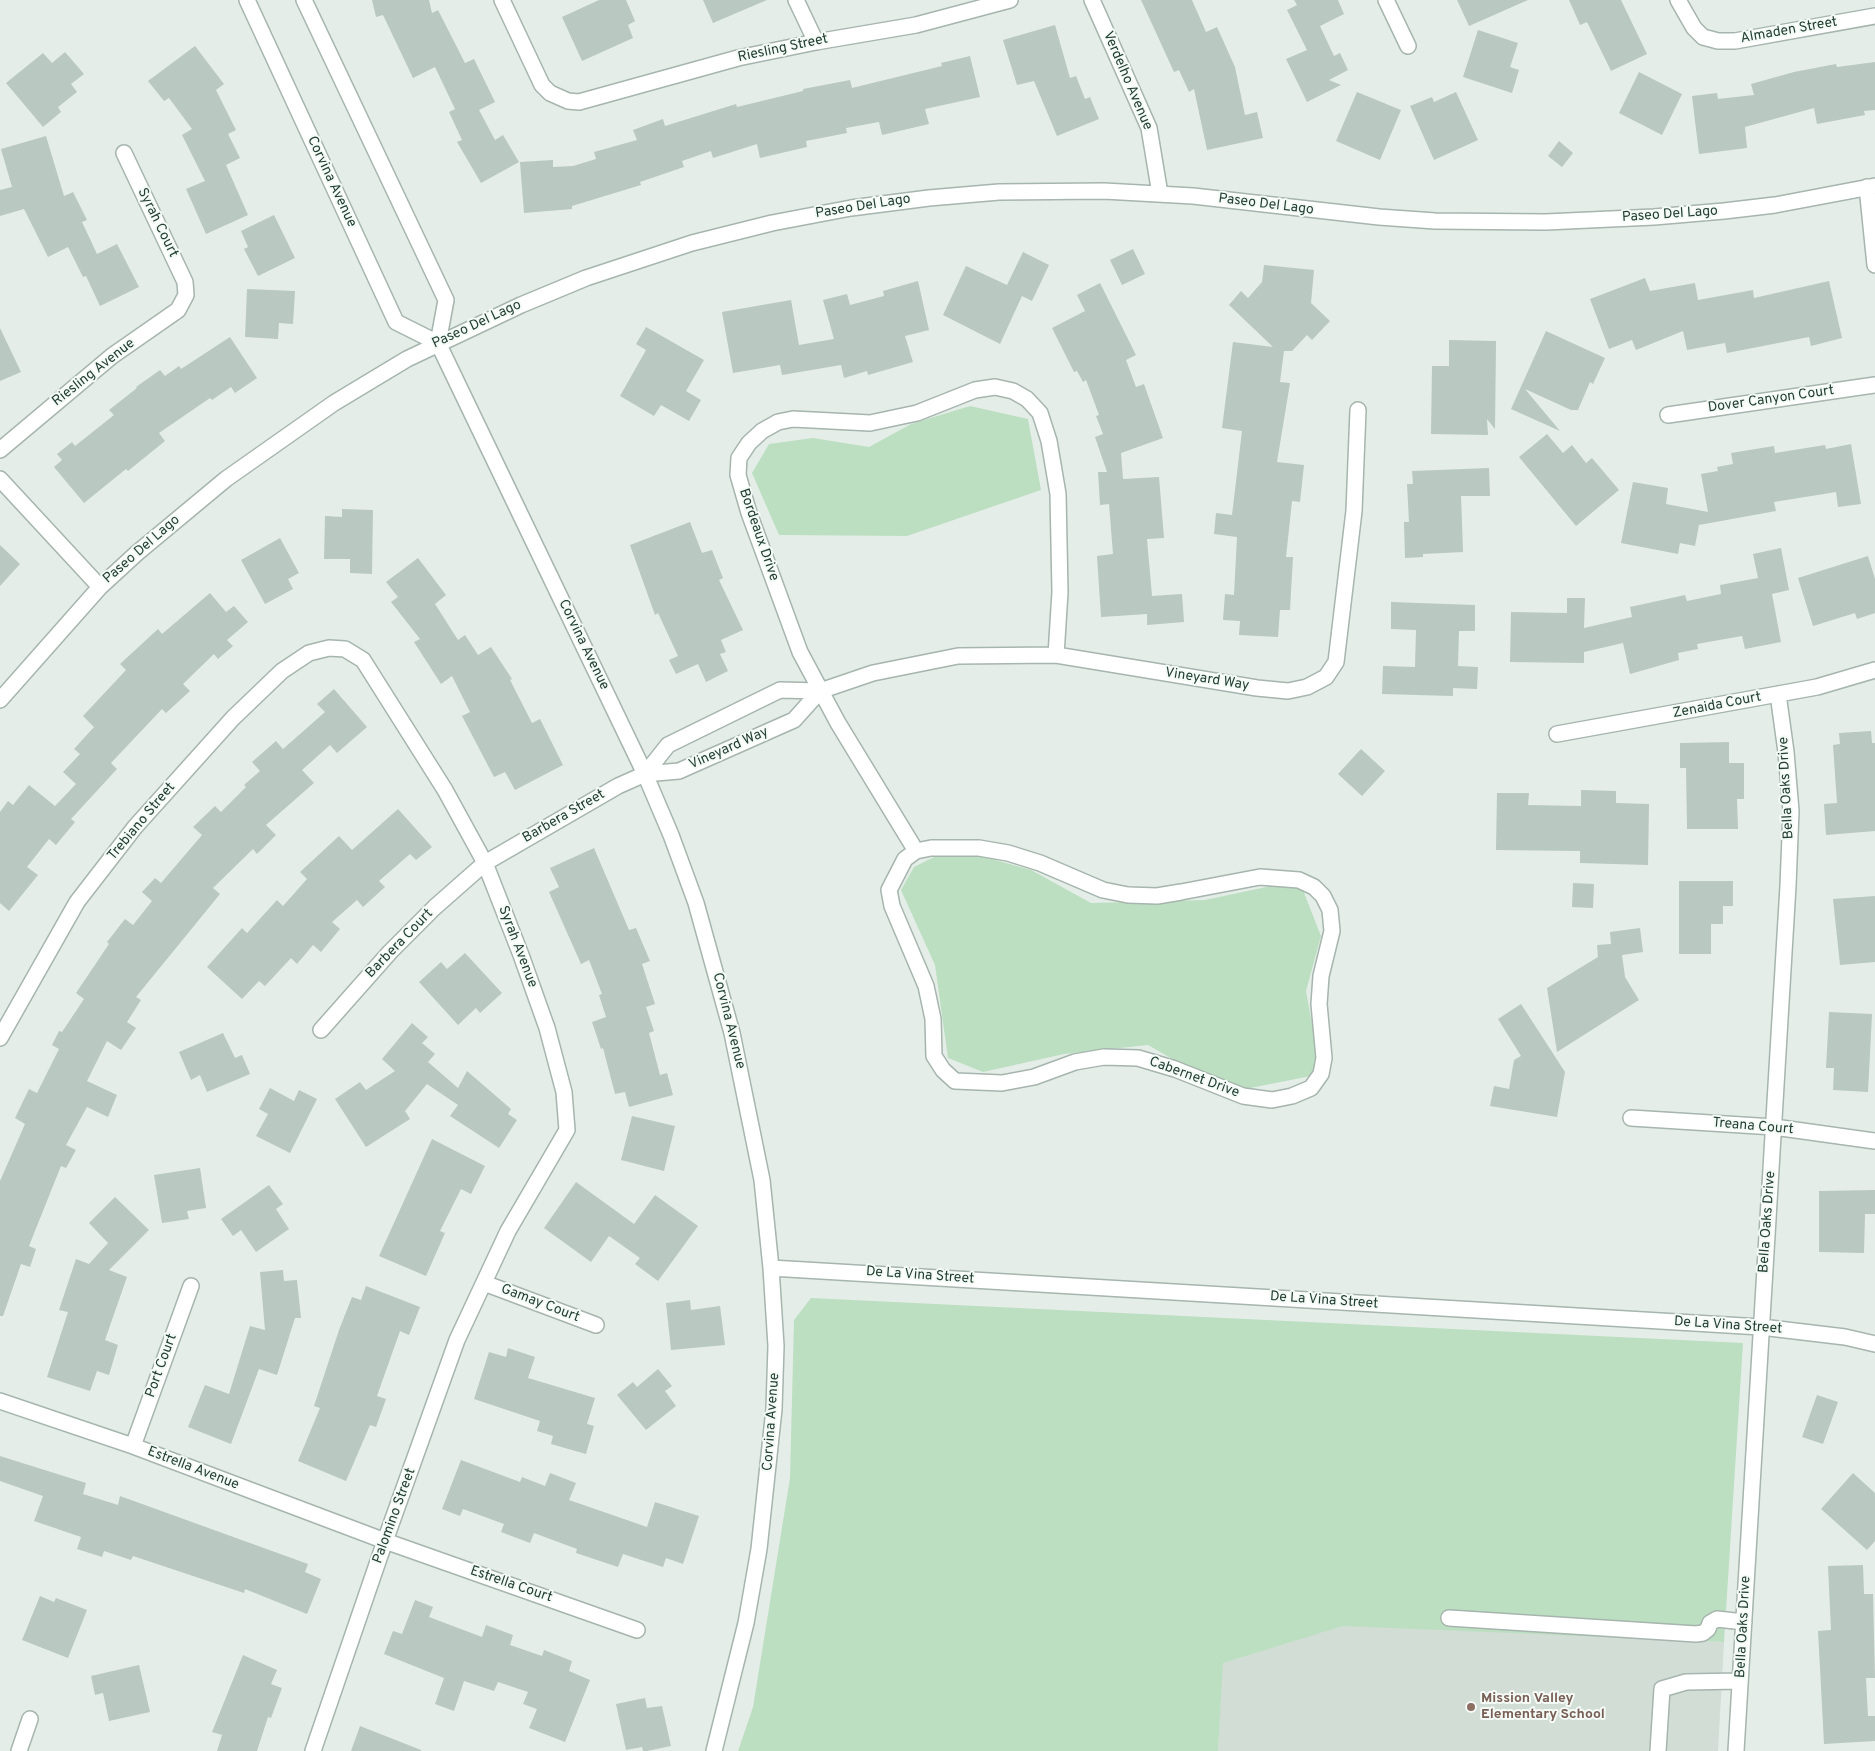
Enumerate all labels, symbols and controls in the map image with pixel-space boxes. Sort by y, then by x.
street label: Almaden Street [1739,14,1839,48]
street label: Verdelho Avenue [1099,29,1155,133]
street label: Riesling Street [736,31,830,67]
street label: Corvina Avenue [303,134,359,230]
street label: Syrah Court [133,186,181,260]
street label: Paseo Del Lago [814,191,912,223]
street label: Paseo Del Lago [1217,191,1315,219]
street label: Paseo Del Lago [1621,203,1719,227]
street label: Paseo Del Lago [430,297,524,353]
street label: Riesling Avenue [49,336,139,410]
street label: Dover Canyon Court [1707,383,1835,417]
street label: Bordeaux Drive [734,487,782,583]
street label: Paseo Del Lago [100,512,184,588]
street label: Corvina Avenue [554,597,612,693]
street label: Vineyard Way [1164,665,1250,695]
street label: Zenaida Court [1671,689,1763,723]
street label: Vineyard Way [687,724,771,774]
street label: Bella Oaks Drive [1776,736,1798,840]
street label: Trebiano Street [105,780,179,864]
street label: Barbera Street [520,787,608,847]
street label: Syrah Avenue [494,904,540,990]
street label: Barbera Court [363,906,437,982]
street label: Corvina Avenue [708,971,748,1071]
street label: Cabernet Drive [1147,1054,1241,1102]
street label: Treana Court [1712,1115,1794,1139]
street label: Bella Oaks Drive [1756,1170,1780,1274]
street label: De La Vina Street [865,1264,975,1288]
street label: Gamay Court [498,1281,582,1327]
street label: De La Vina Street [1269,1289,1379,1313]
street label: De La Vina Street [1673,1314,1783,1338]
street label: Port Court [143,1332,181,1400]
street label: Corvina Avenue [760,1372,784,1472]
street label: Estrella Avenue [145,1444,241,1494]
street label: Palomino Street [370,1466,420,1566]
street label: Estrella Court [468,1563,554,1607]
street label: Bella Oaks Drive [1733,1575,1755,1679]
place label: Mission Valley Elementary School [1481,1691,1605,1724]
marker: Mission Valley Elementary School [1465,1701,1477,1713]

